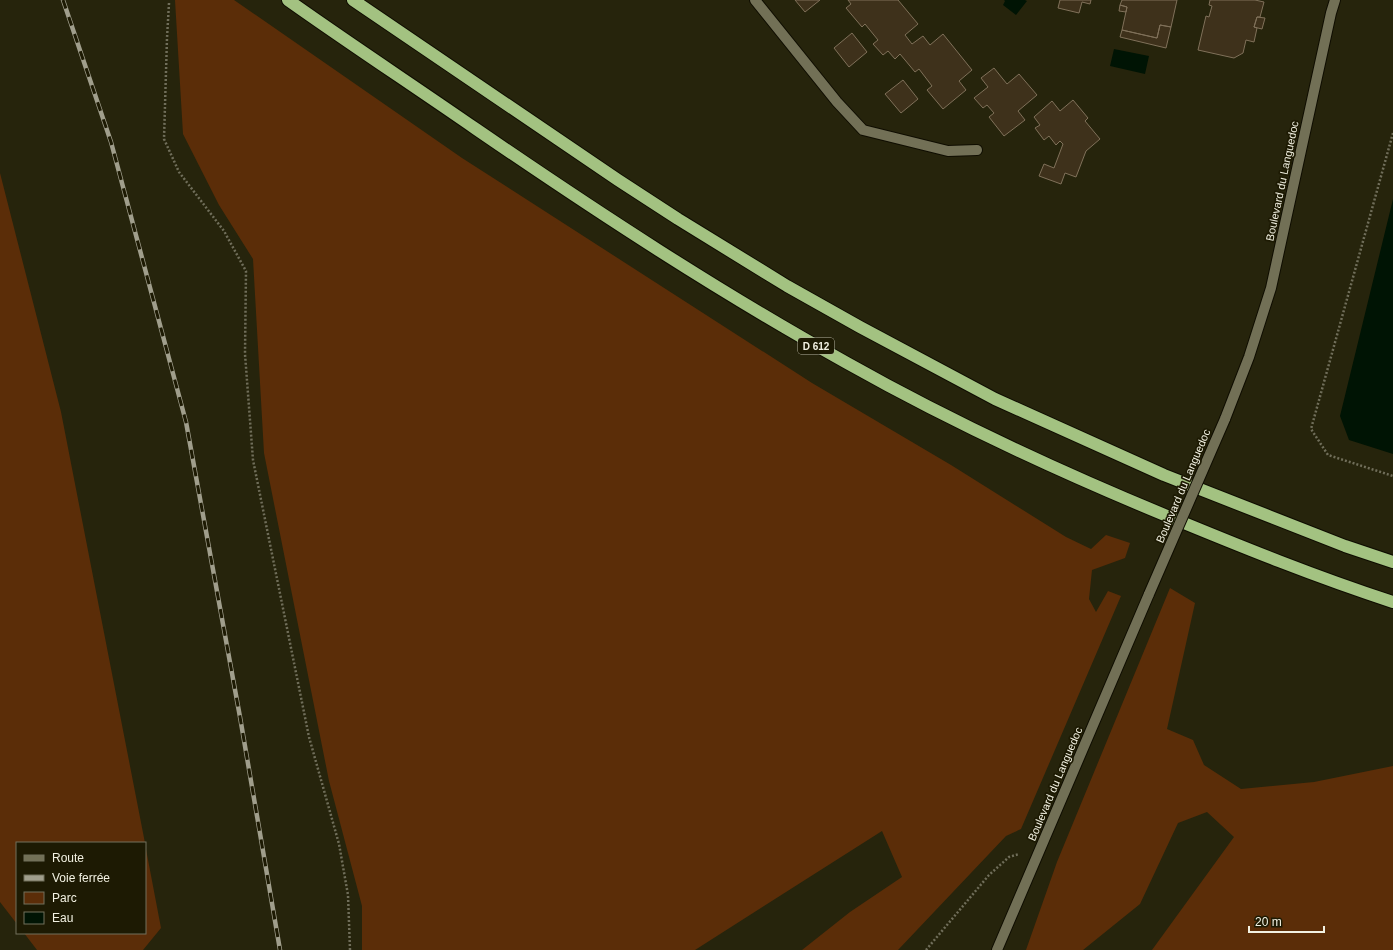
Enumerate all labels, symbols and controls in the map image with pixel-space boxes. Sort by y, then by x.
street label: Boulevard du Languedoc [1263,119,1301,242]
road number: D 612 [798,338,834,354]
street label: Boulevard du Languedoc [1154,427,1213,545]
street label: Boulevard du Languedoc [1026,725,1085,843]
legend [16,842,146,934]
text: Route [52,851,84,865]
text: Voie ferrée [52,871,110,885]
text: Parc [52,891,77,905]
scale bar [1249,908,1324,934]
text: Eau [52,911,73,925]
text: 20 m [1255,915,1282,929]

